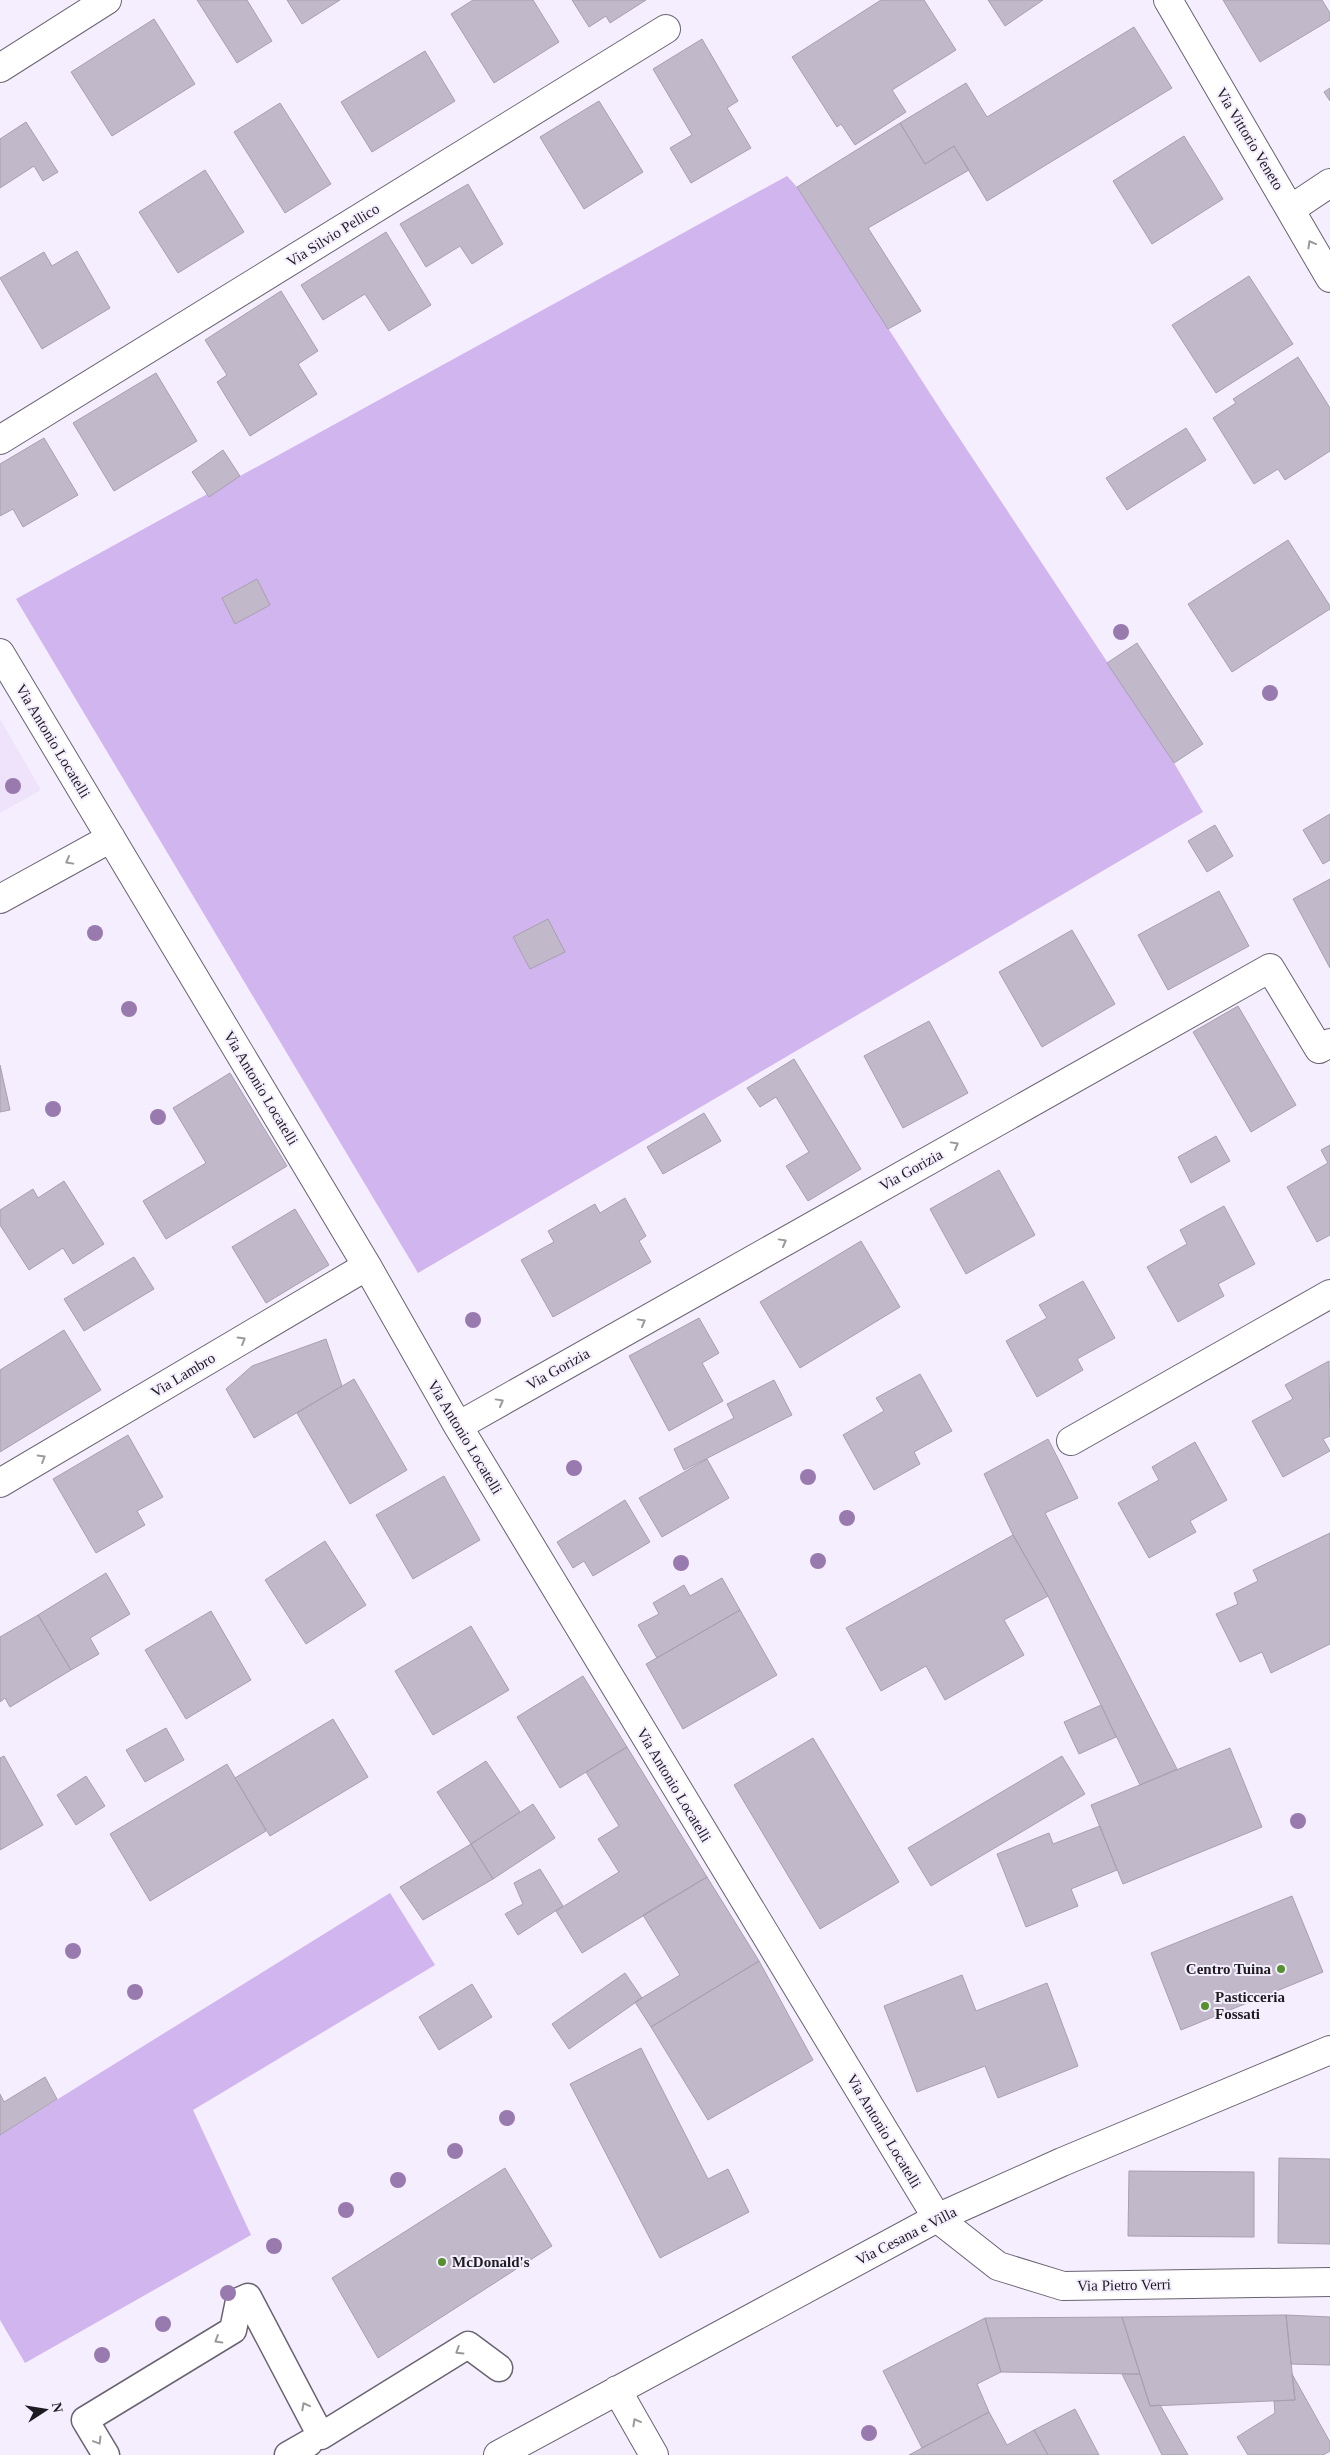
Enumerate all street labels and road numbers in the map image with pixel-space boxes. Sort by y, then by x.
street label: Via Vittorio Veneto [1213,85,1287,193]
street label: Via Silvio Pellico [284,200,382,270]
street label: Via Antonio Locatelli [13,681,93,801]
street label: Via Antonio Locatelli [221,1028,301,1148]
street label: Via Gorizia [877,1146,946,1194]
street label: Via Gorizia [524,1345,593,1393]
street label: Via Lambro [148,1350,218,1400]
street label: Via Antonio Locatelli [425,1377,505,1497]
street label: Via Antonio Locatelli [634,1725,714,1845]
street label: Via Antonio Locatelli [844,2071,924,2191]
street label: Via Cesana e Villa [853,2204,959,2268]
street label: Via Pietro Verri [1077,2276,1171,2294]

